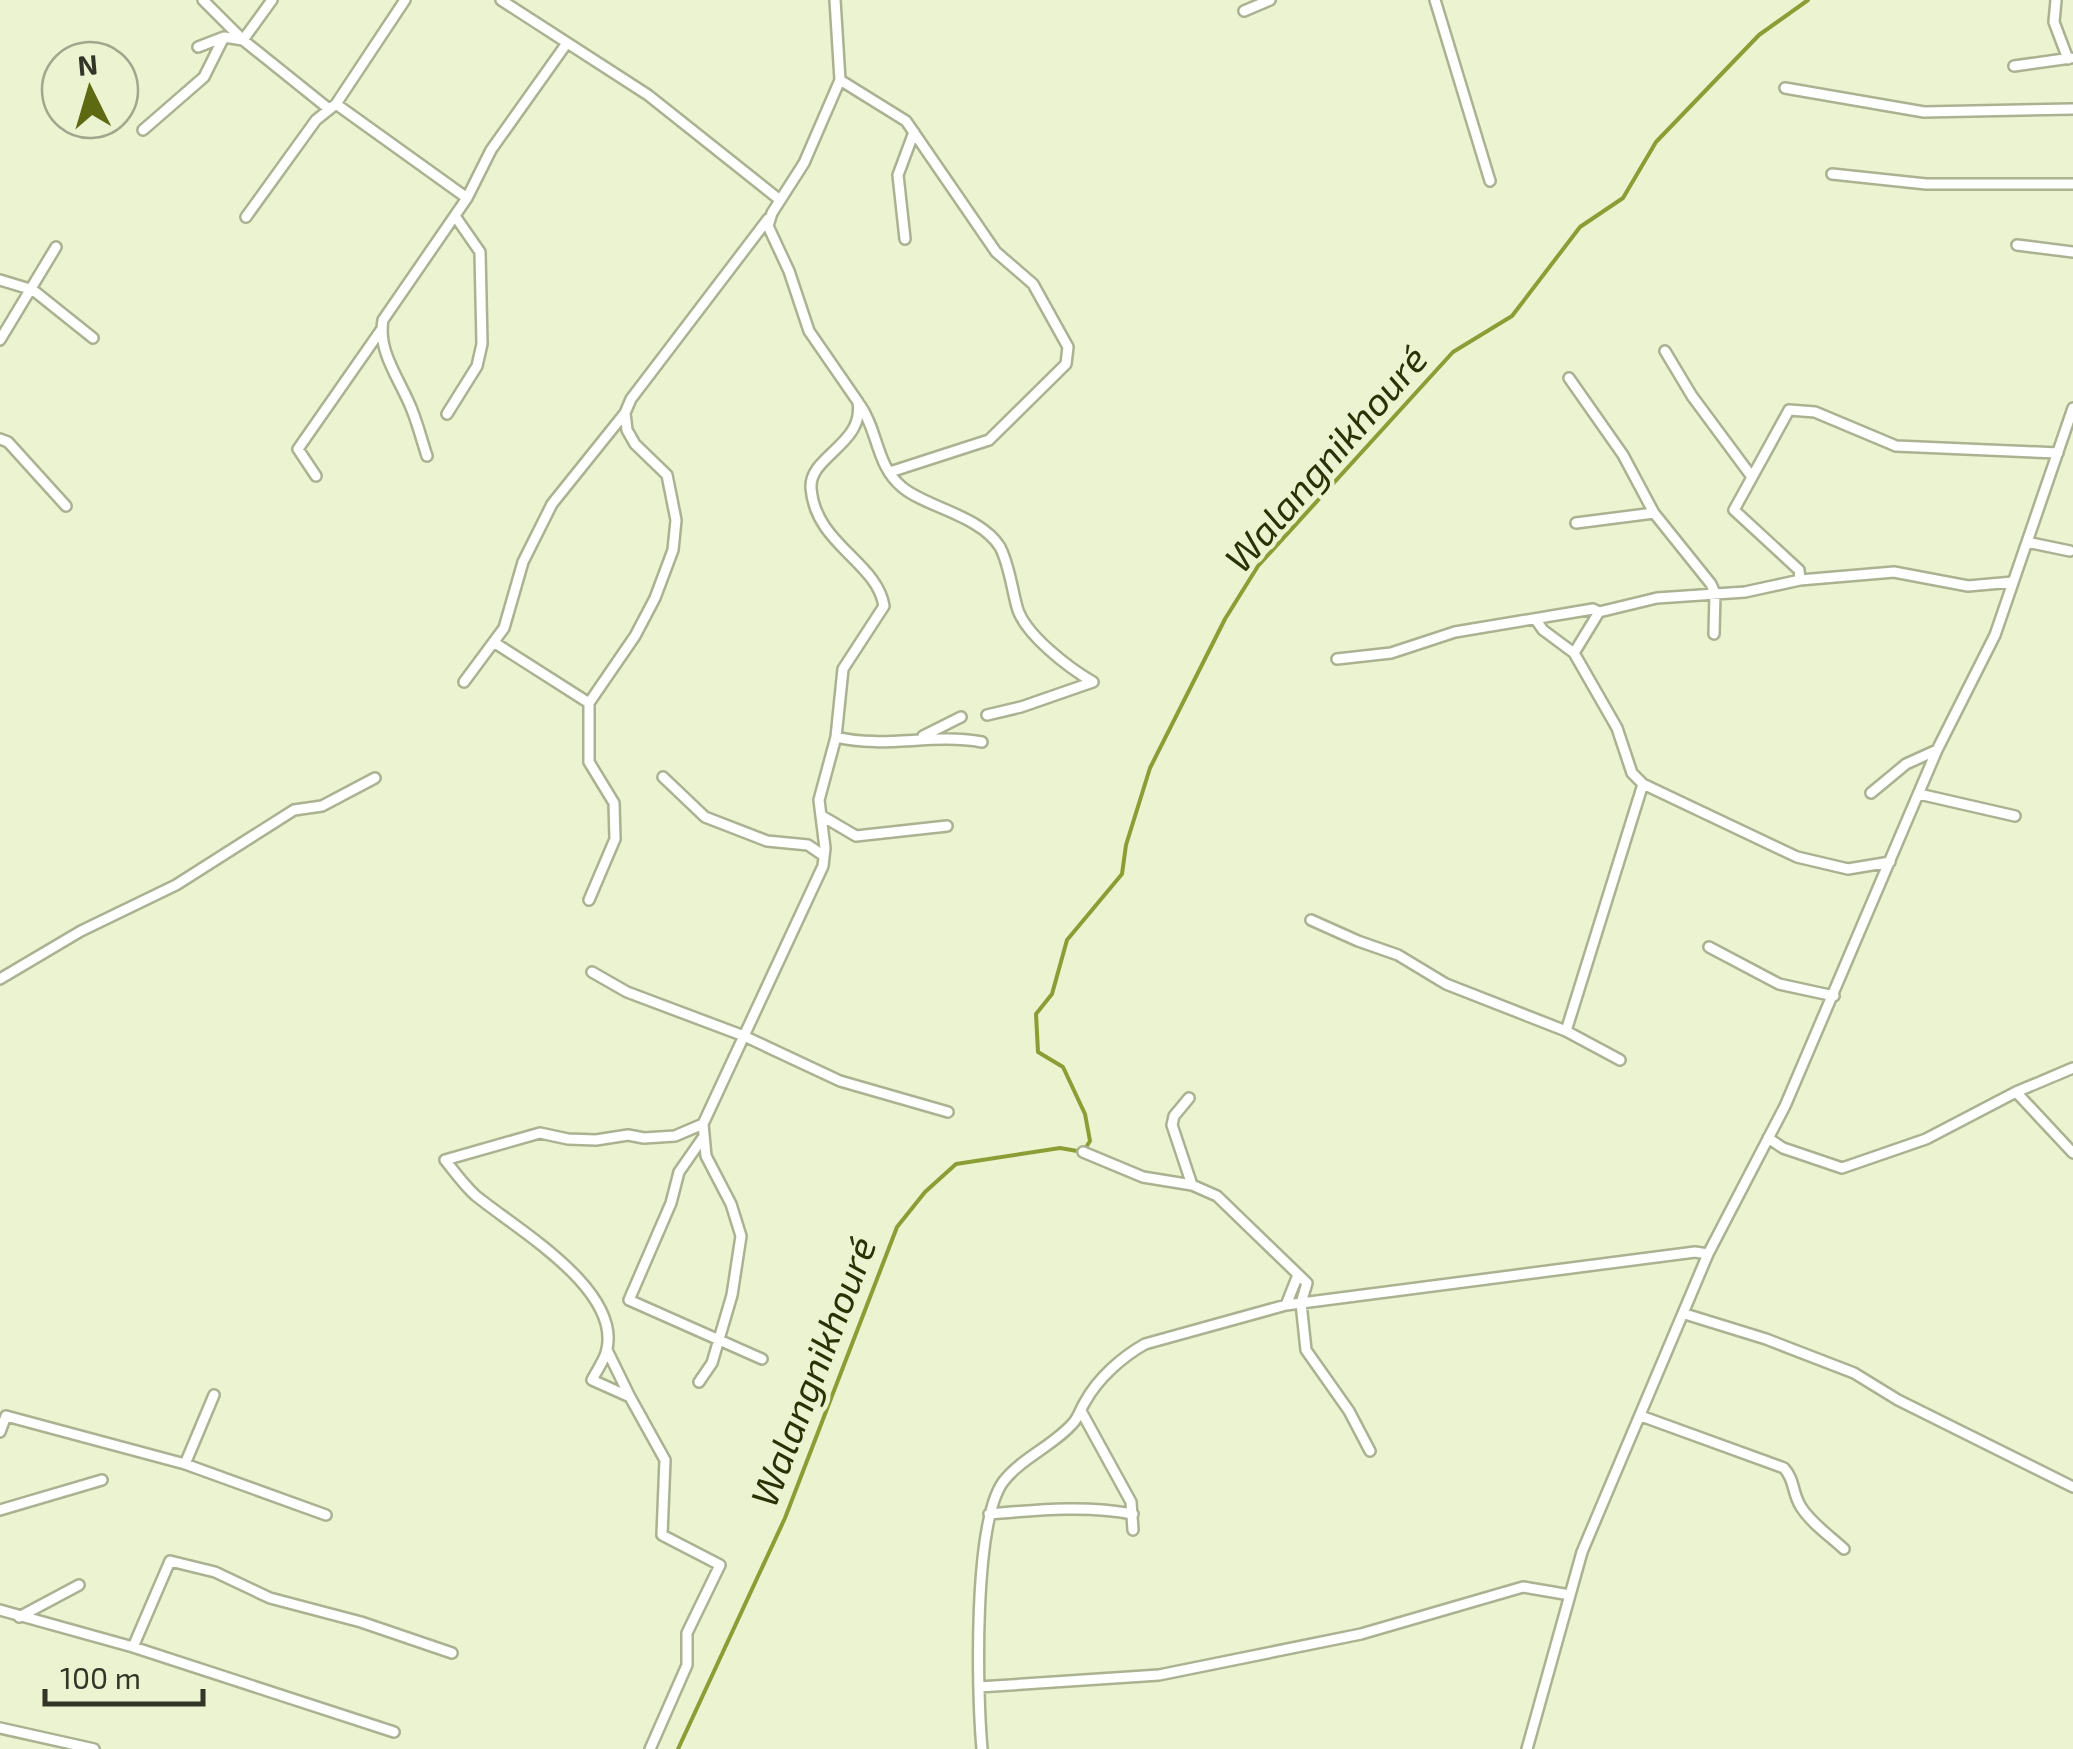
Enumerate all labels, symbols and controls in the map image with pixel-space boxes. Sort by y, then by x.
north arrow [40,40,140,140]
text: N [76,46,99,82]
water label: Walangnikhouré [1214,335,1436,581]
water label: Walangnikhouré [739,1230,885,1512]
scale bar [45,1644,202,1706]
text: 100 m [60,1659,141,1695]

